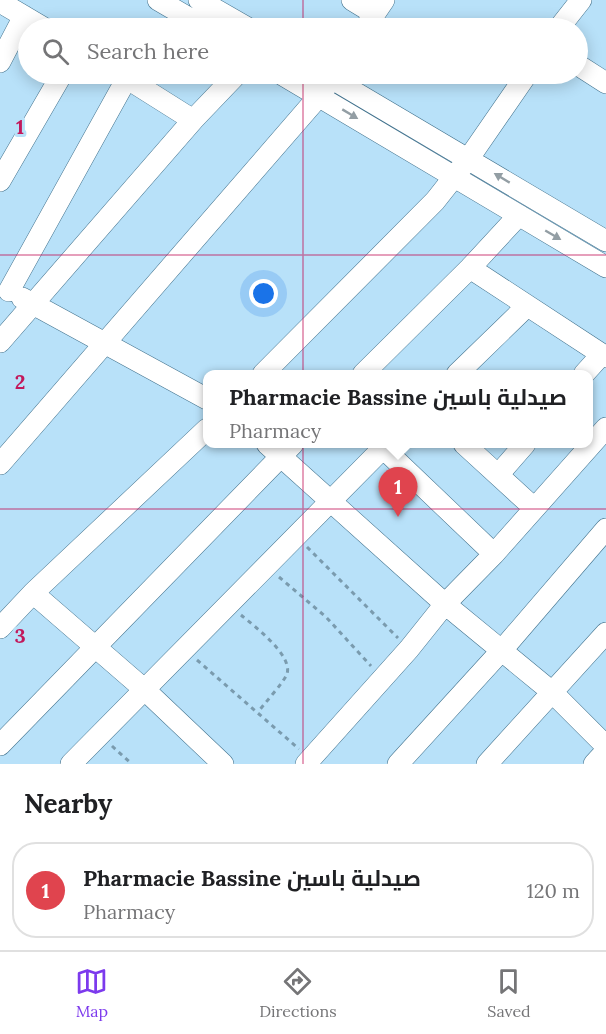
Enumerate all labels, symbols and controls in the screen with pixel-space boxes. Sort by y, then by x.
search box [18,18,588,84]
icon: search [39,35,72,68]
text: Search here [87,37,209,65]
one-way arrow [342,109,358,120]
text: 1 [16,114,24,139]
one-way arrow [493,173,510,183]
one-way arrow [545,230,561,241]
your location [249,279,278,308]
text: 2 [15,369,25,394]
popup [203,370,593,448]
text: Pharmacie Bassine صيدلية باسين [229,383,567,411]
text: Pharmacy [229,418,321,443]
pin: 1 [378,468,418,517]
text: 3 [14,623,26,648]
text: Nearby [24,787,112,820]
text: Pharmacie Bassine صيدلية باسين [83,864,421,892]
text: 1 [41,878,50,903]
text: 120 m [526,878,580,903]
text: Pharmacy [83,899,175,924]
tab: Map [75,965,108,1021]
tab: Directions [259,965,337,1021]
tab: Saved [487,965,531,1021]

